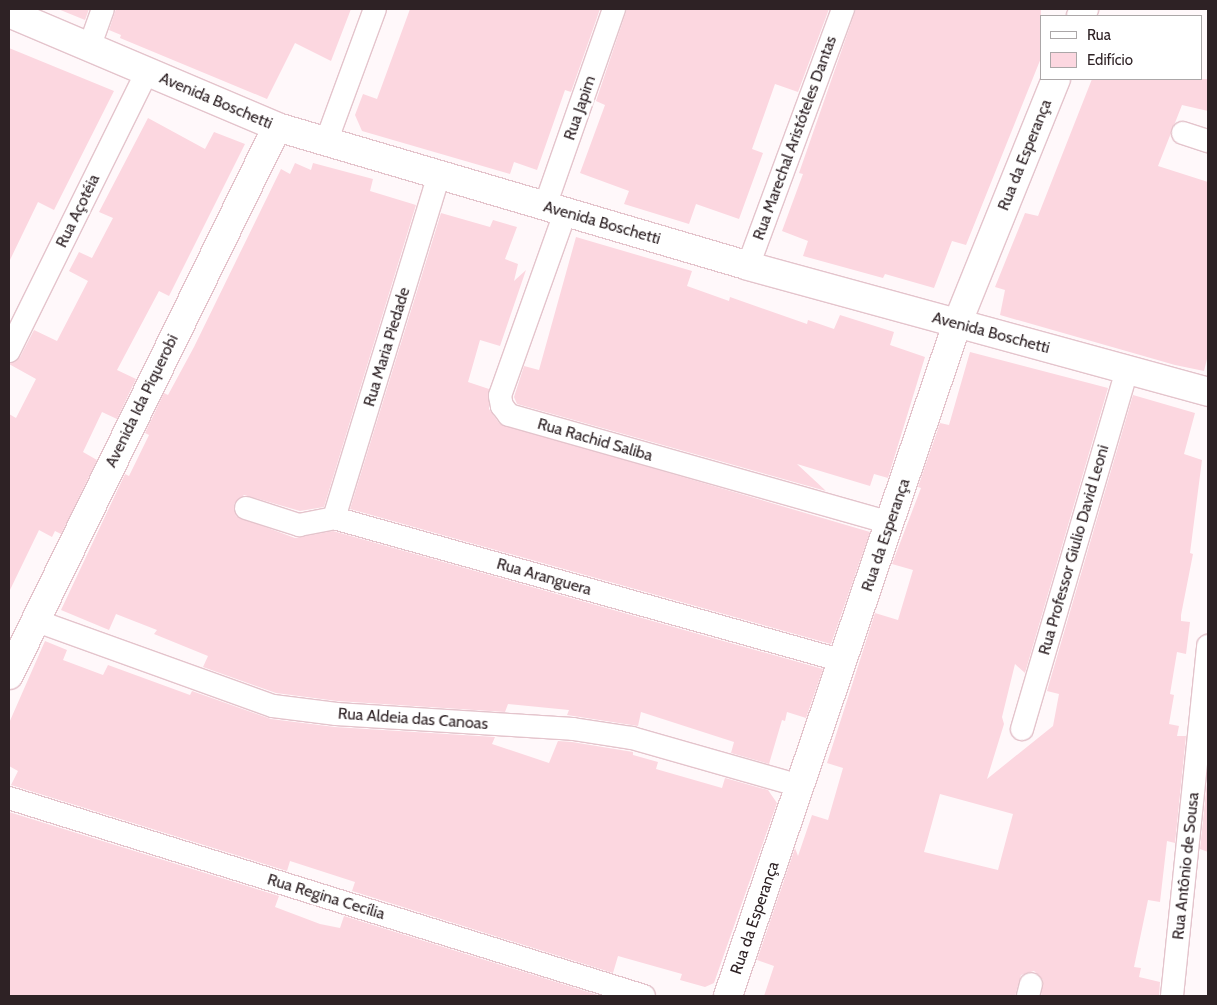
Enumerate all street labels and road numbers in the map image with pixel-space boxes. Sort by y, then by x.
street label: Rua Marechal Aristóteles Dantas [749,33,841,243]
street label: Avenida Boschetti [157,69,275,133]
street label: Rua Japim [560,73,600,143]
street label: Rua da Esperança [994,97,1056,213]
street label: Rua Açotéia [52,171,104,251]
street label: Avenida Boschetti [541,197,663,249]
street label: Rua Maria Piedade [360,285,414,409]
street label: Avenida Boschetti [930,308,1052,358]
street label: Avenida Ida Piquerobi [101,331,183,471]
street label: Rua Rachid Saliba [535,414,655,466]
street label: Rua Professor Giulio David Leoni [1035,443,1113,657]
street label: Rua da Esperança [858,476,914,594]
street label: Rua Aranguera [494,554,594,600]
street label: Rua Aldeia das Canoas [337,704,489,734]
street label: Rua Antônio de Sousa [1169,791,1203,941]
street label: Rua da Esperança [727,859,783,977]
street label: Rua Regina Cecília [265,870,387,924]

